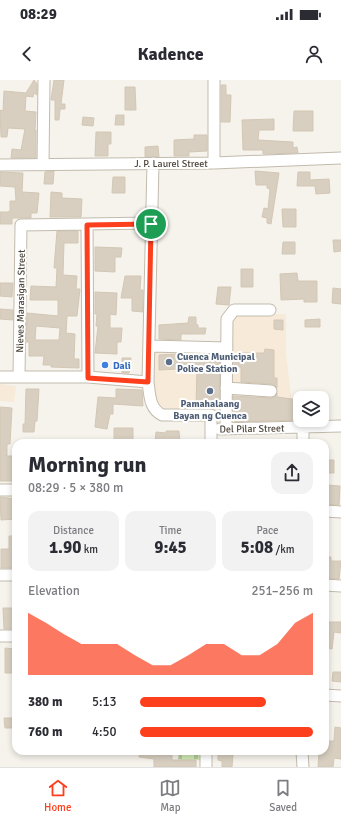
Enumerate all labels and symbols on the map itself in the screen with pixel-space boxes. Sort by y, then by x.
street label: J. P. Laurel Street [134,158,208,170]
pin [134,207,168,241]
street label: Nieves Marasigan Street [14,249,28,353]
place label: Cuenca Municipal Police Station [177,351,255,375]
marker: Cuenca Municipal Police Station [164,357,174,367]
marker: Dali [100,360,110,370]
place label: Dali [113,360,131,372]
marker: Pamahalaang Bayan ng Cuenca [205,386,215,396]
place label: Pamahalaang Bayan ng Cuenca [173,398,247,422]
street label: Del Pilar Street [219,422,285,436]

